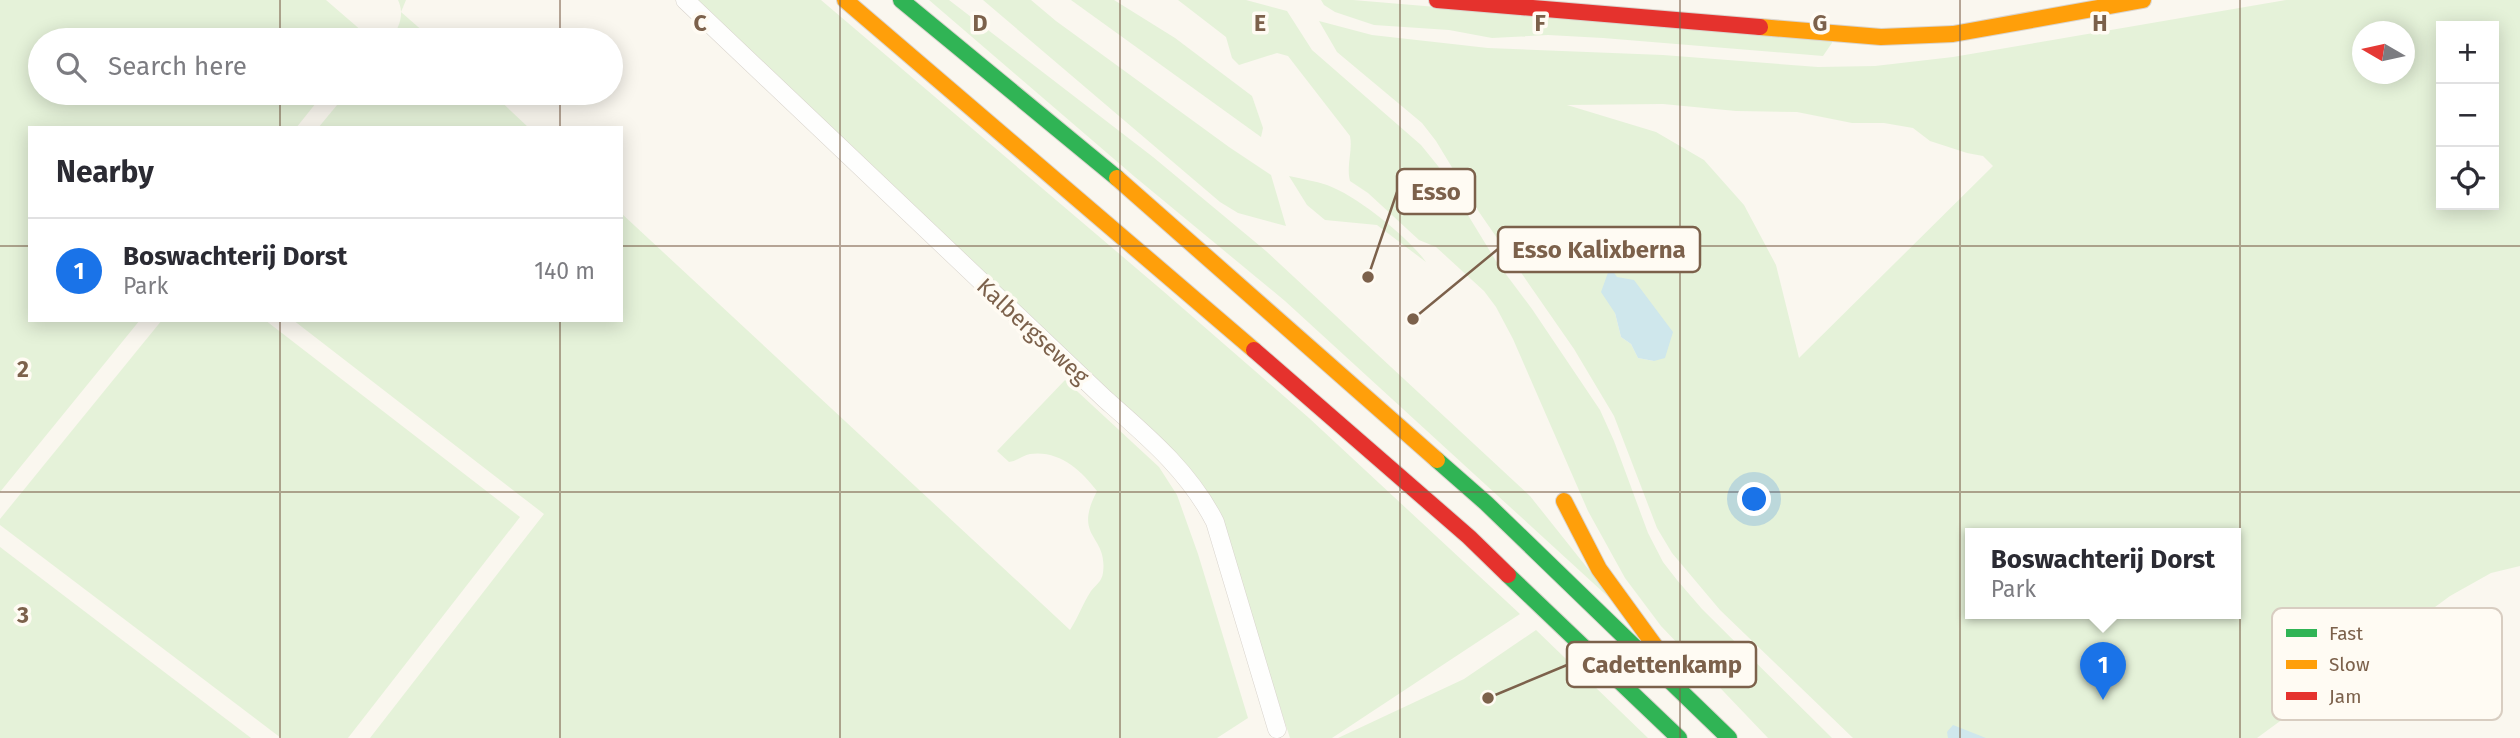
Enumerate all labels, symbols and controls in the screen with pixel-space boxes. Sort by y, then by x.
text: C [693,9,707,37]
text: D [973,9,988,37]
text: E [1254,9,1266,37]
text: F [1534,9,1546,37]
text: G [1813,9,1827,37]
text: H [2092,9,2108,37]
north arrow [2352,21,2415,84]
map controls [2436,21,2499,210]
button: + [2436,21,2499,84]
search box [28,28,623,105]
icon: search [52,48,90,86]
text: Search here [108,51,247,82]
button: − [2436,84,2499,147]
button: locate [2436,147,2499,210]
text: Nearby [56,154,154,190]
callout: Esso [1397,169,1475,214]
text: Esso [1411,178,1461,206]
callout: Esso Kalixberna [1498,227,1700,272]
text: Esso Kalixberna [1512,236,1686,264]
text: Boswachterij Dorst [123,241,347,272]
text: 1 [74,257,84,285]
text: 140 m [534,257,595,285]
text: Park [123,272,168,300]
street label: Kalbergseweg [971,272,1095,390]
text: 2 [17,355,29,383]
your location [1737,482,1771,516]
popup [1965,528,2241,619]
text: Boswachterij Dorst [1991,544,2215,575]
text: Park [1991,575,2036,603]
text: 3 [16,601,29,629]
legend [2272,608,2502,720]
text: Fast [2329,622,2363,645]
callout: Cadettenkamp [1567,642,1756,687]
pin: 1 [2080,642,2126,700]
text: Cadettenkamp [1582,651,1742,679]
text: Slow [2329,653,2370,676]
text: Jam [2329,685,2361,708]

